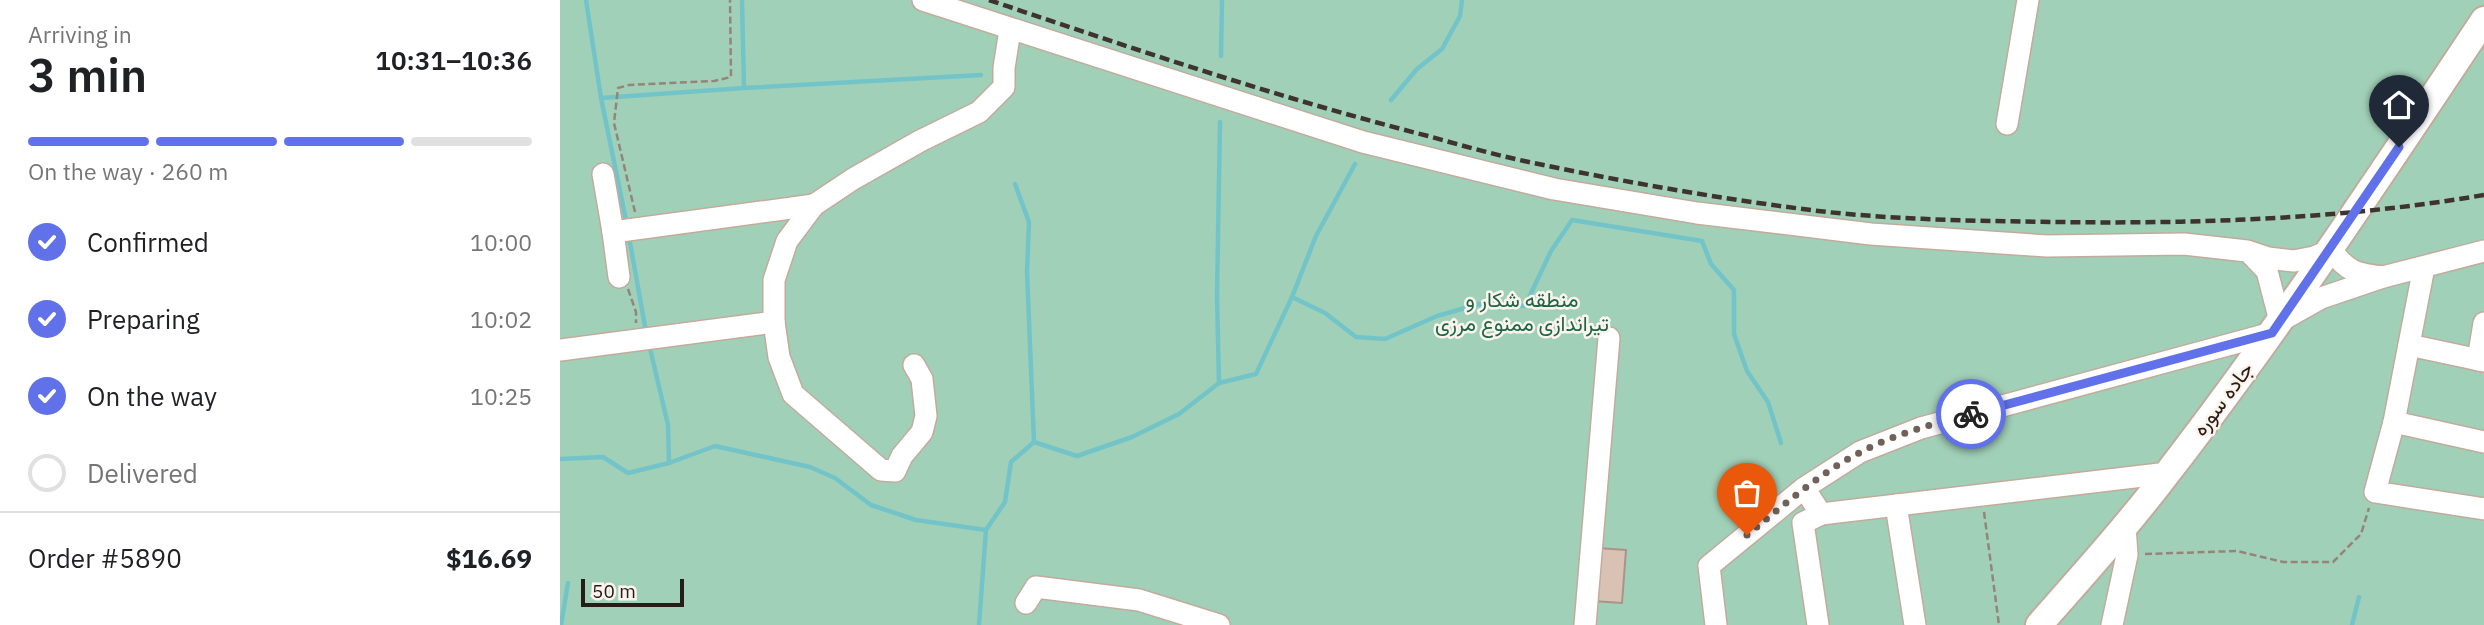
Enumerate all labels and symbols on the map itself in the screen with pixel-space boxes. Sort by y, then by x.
pin [2369,75,2429,147]
park label: منطقه شکار و تیراندازی ممنوع مرزی [1435,285,1609,338]
street label: جاده سوره [2185,356,2259,441]
courier [1936,379,2006,449]
pin [1717,463,1777,535]
scale bar [581,576,684,608]

